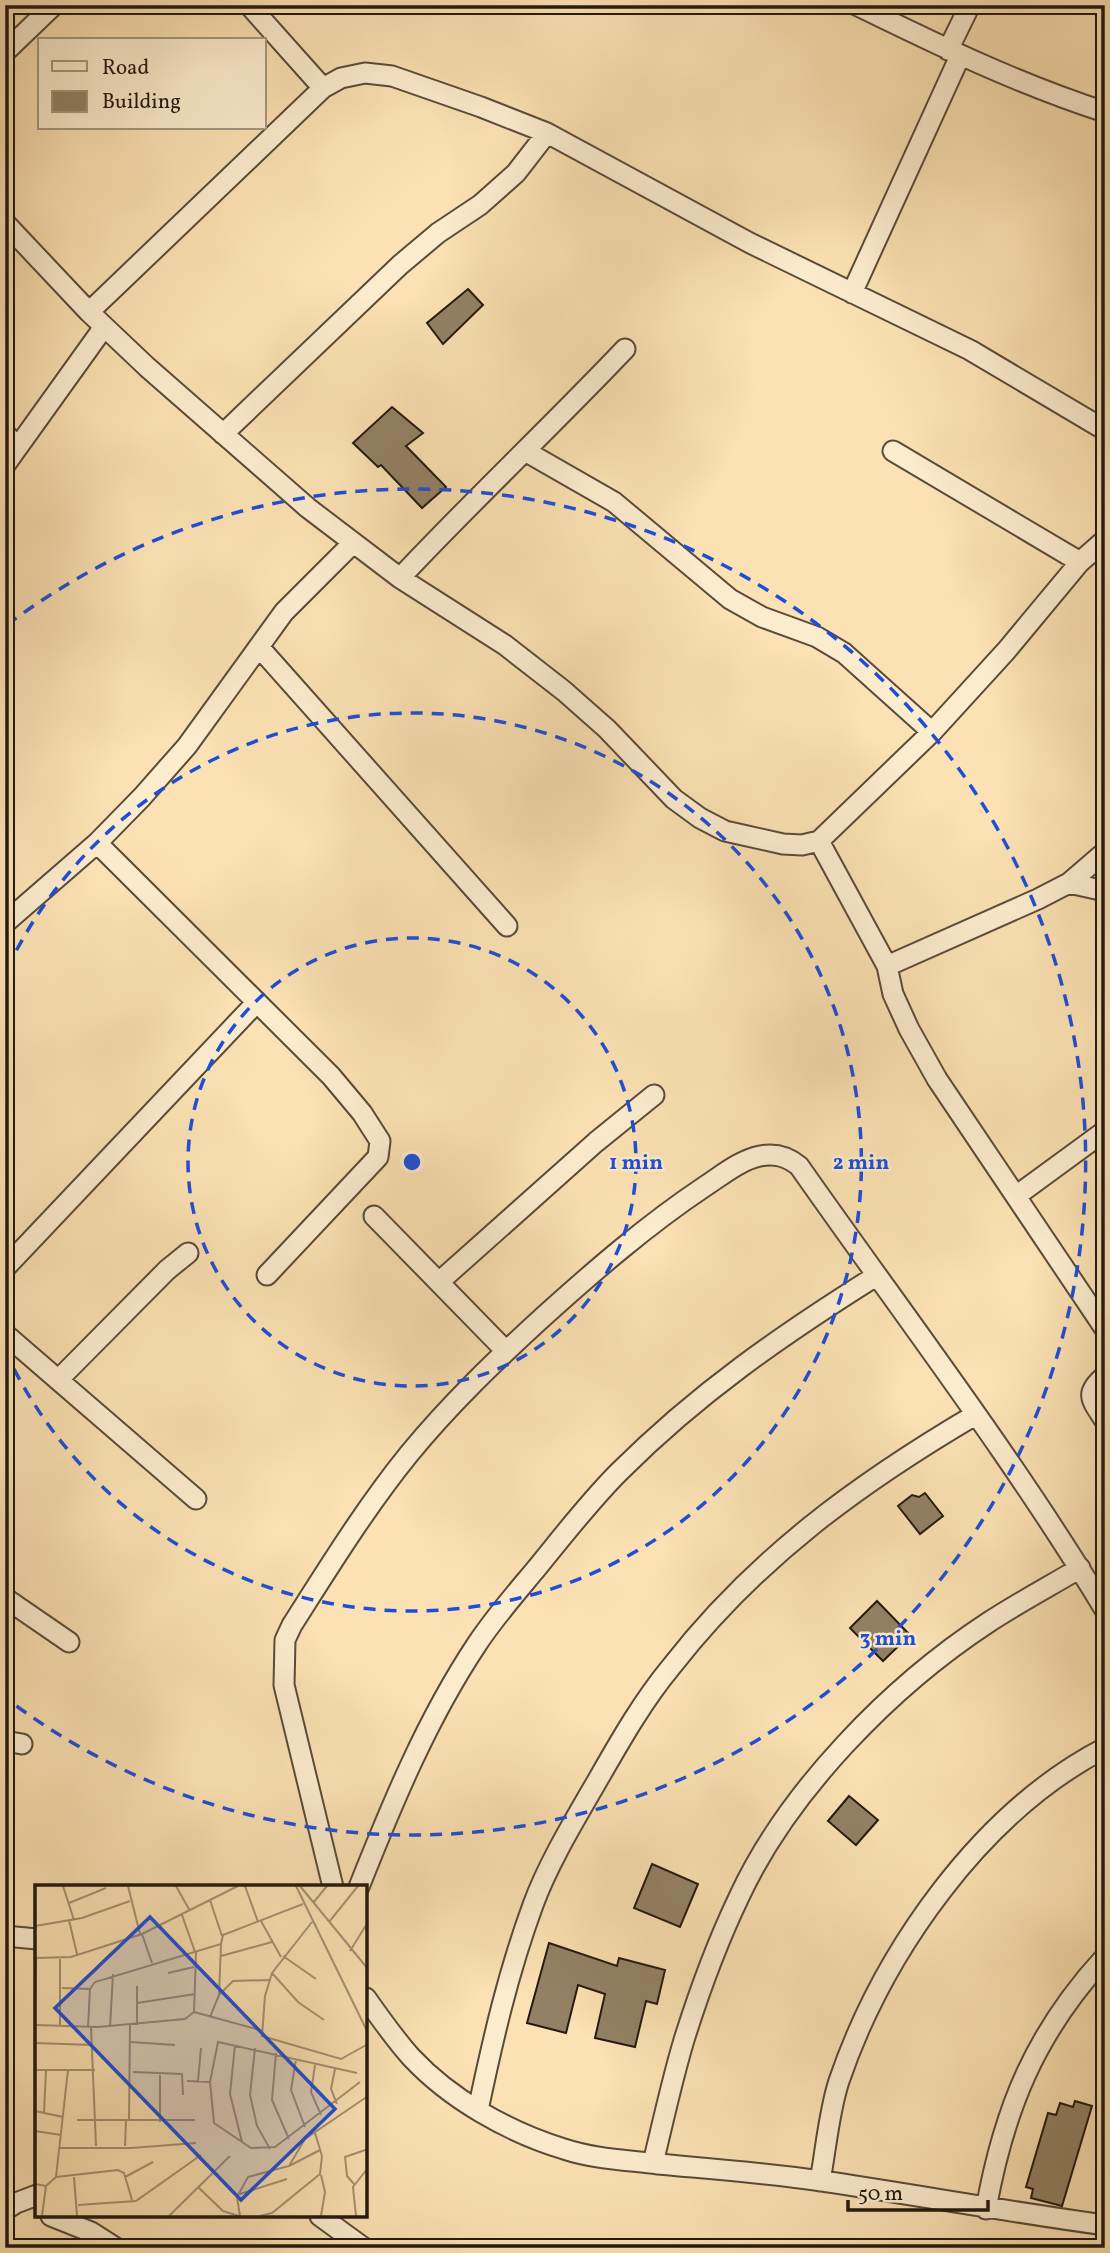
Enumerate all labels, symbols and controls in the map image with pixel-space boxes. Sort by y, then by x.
legend [38,38,266,130]
text: Road [102,54,149,83]
text: Building [102,88,181,117]
text: 1 min [609,1149,663,1178]
text: 2 min [833,1149,889,1178]
centre of rings [400,1150,424,1174]
text: 3 min [860,1625,916,1654]
inset map [35,1885,368,2218]
scale bar [848,2169,988,2213]
text: 50 m [858,2180,903,2209]

